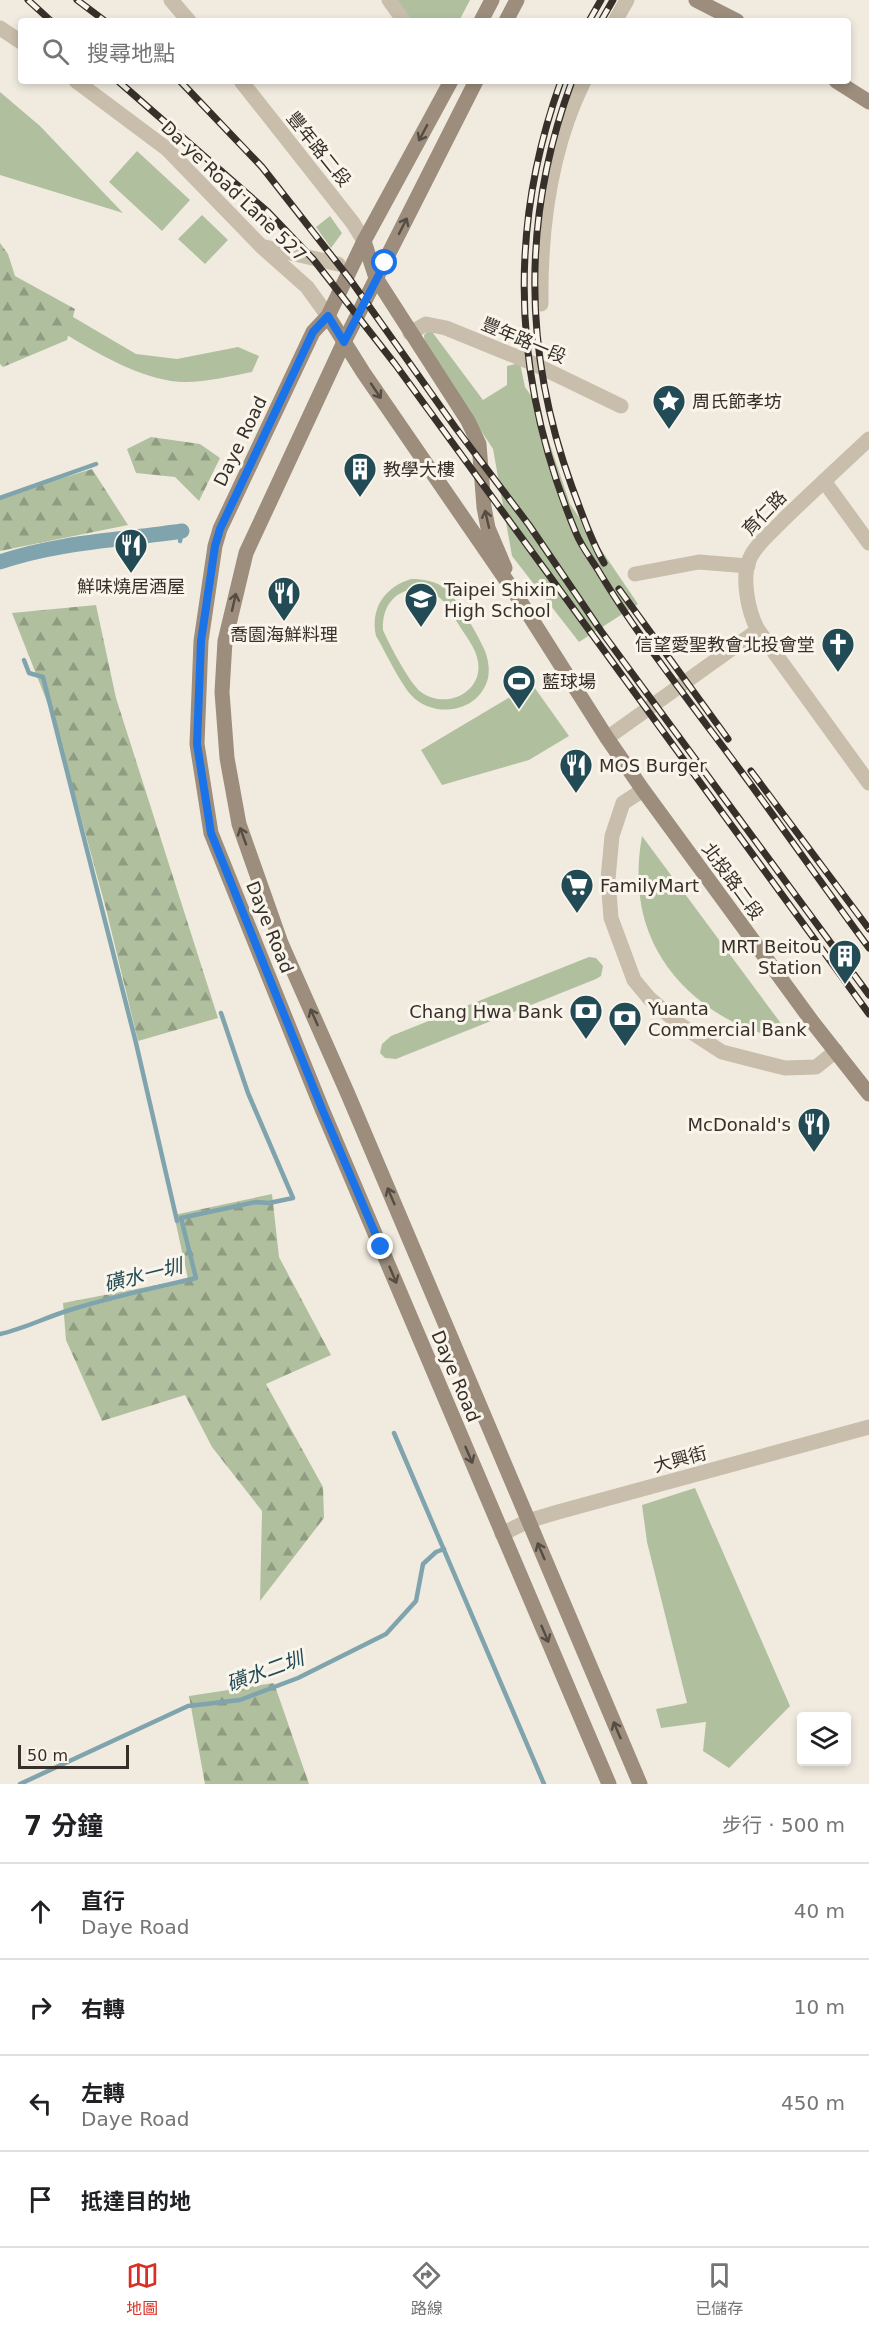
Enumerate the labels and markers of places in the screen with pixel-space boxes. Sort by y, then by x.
place icon: 周氏節孝坊 [651,383,687,430]
place label: 周氏節孝坊 [692,391,782,412]
building icon: 教學大樓 [342,451,378,498]
place label: 教學大樓 [383,459,455,480]
restaurant icon: 鮮味燒居酒屋 [113,527,149,574]
restaurant icon: 喬園海鮮料理 [266,575,302,622]
place label: 鮮味燒居酒屋 [77,576,185,597]
place label: Taipei Shixin High School [443,579,556,621]
school or university icon: Taipei Shixin High School [403,581,439,628]
place label: 喬園海鮮料理 [230,624,338,645]
church icon: 信望愛聖教會北投會堂 [820,626,856,673]
place label: 信望愛聖教會北投會堂 [635,634,815,655]
sports icon: 藍球場 [501,663,537,710]
place label: 藍球場 [542,671,596,692]
restaurant icon: MOS Burger [558,747,594,794]
place label: MOS Burger [599,755,707,776]
supermarket icon: FamilyMart [559,867,595,914]
place label: FamilyMart [600,875,699,896]
place label: MRT Beitou Station [721,936,822,978]
building icon: MRT Beitou Station [827,938,863,985]
bank icon: Chang Hwa Bank [568,993,604,1040]
place label: Yuanta Commercial Bank [647,998,807,1040]
bank icon: Yuanta Commercial Bank [607,1000,643,1047]
place label: Chang Hwa Bank [409,1001,564,1022]
restaurant icon: McDonald's [796,1106,832,1153]
place label: McDonald's [688,1114,791,1135]

